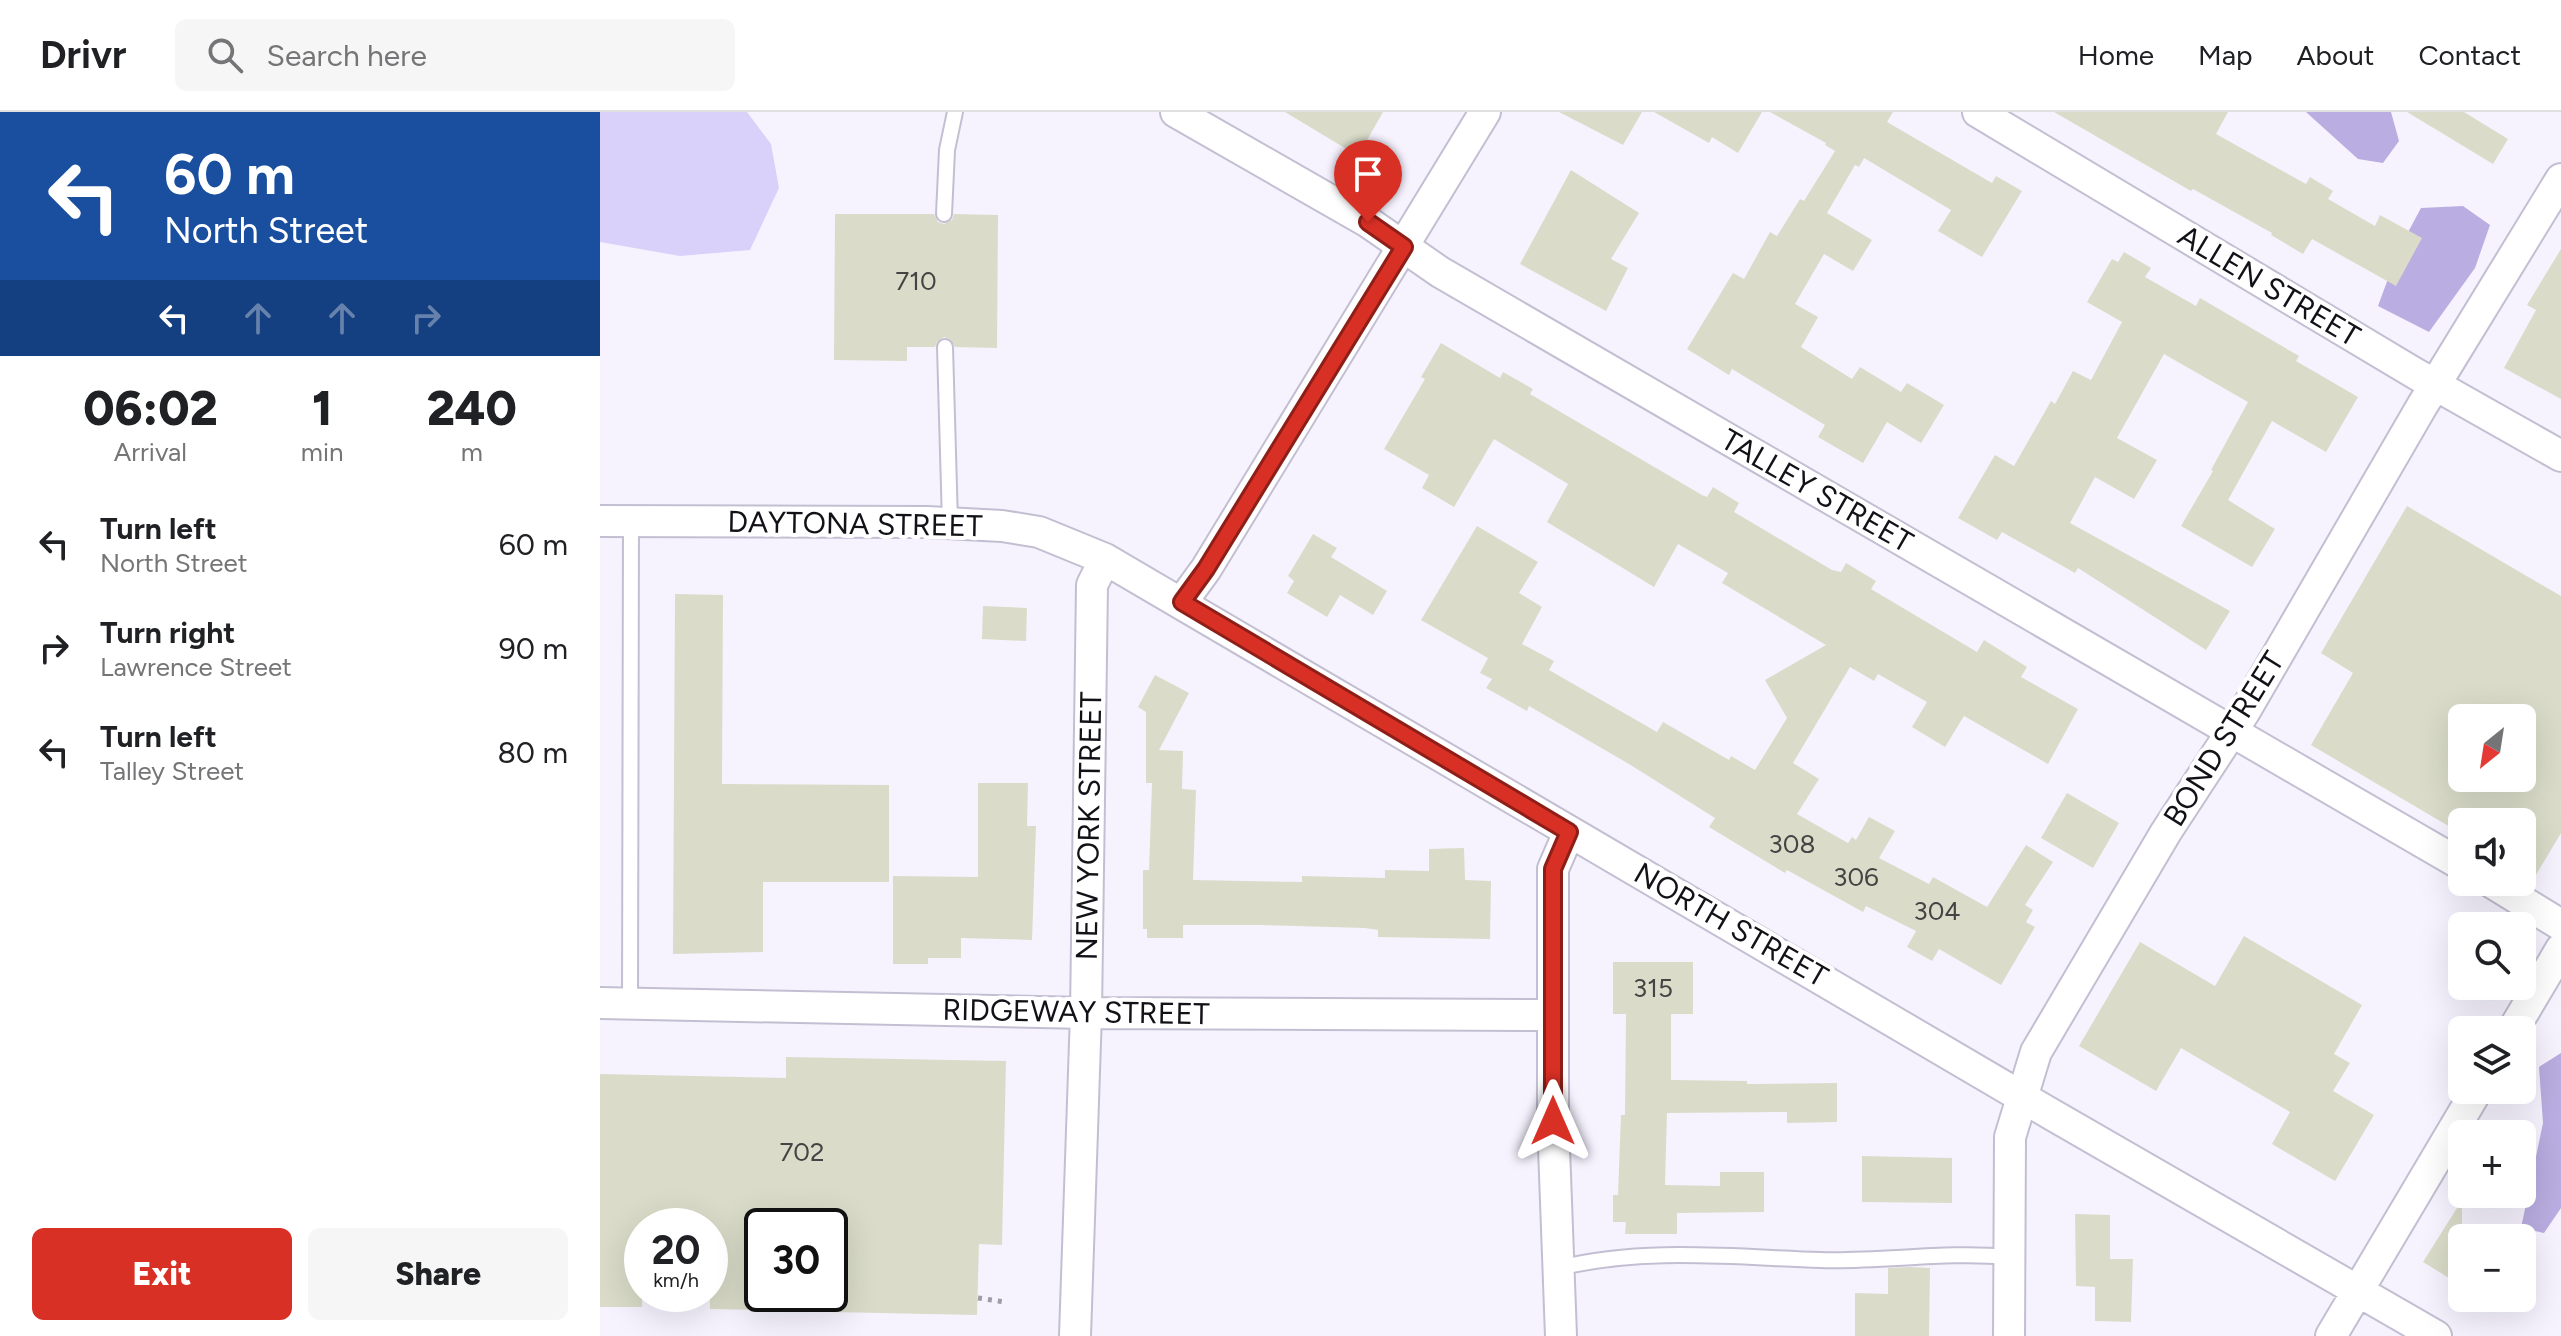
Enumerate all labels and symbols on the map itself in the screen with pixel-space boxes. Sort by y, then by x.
pin [1334,140,1402,222]
street label: ALLEN STREET [2172,217,2367,355]
house number: 710 [895,265,937,297]
street label: TALLEY STREET [1715,421,1920,561]
street label: DAYTONA STREET [727,503,983,544]
street label: BOND STREET [2155,644,2292,833]
street label: NEW YORK STREET [1068,691,1109,961]
north arrow [2448,704,2536,792]
house number: 308 [1769,828,1815,860]
street label: NORTH STREET [1628,854,1835,995]
house number: 306 [1833,861,1879,893]
house number: 304 [1914,895,1960,927]
house number: 315 [1633,972,1673,1004]
street label: RIDGEWAY STREET [942,991,1210,1032]
position arrow [1511,1079,1595,1163]
house number: 702 [779,1136,825,1168]
speed limit sign: 30 [744,1208,848,1312]

